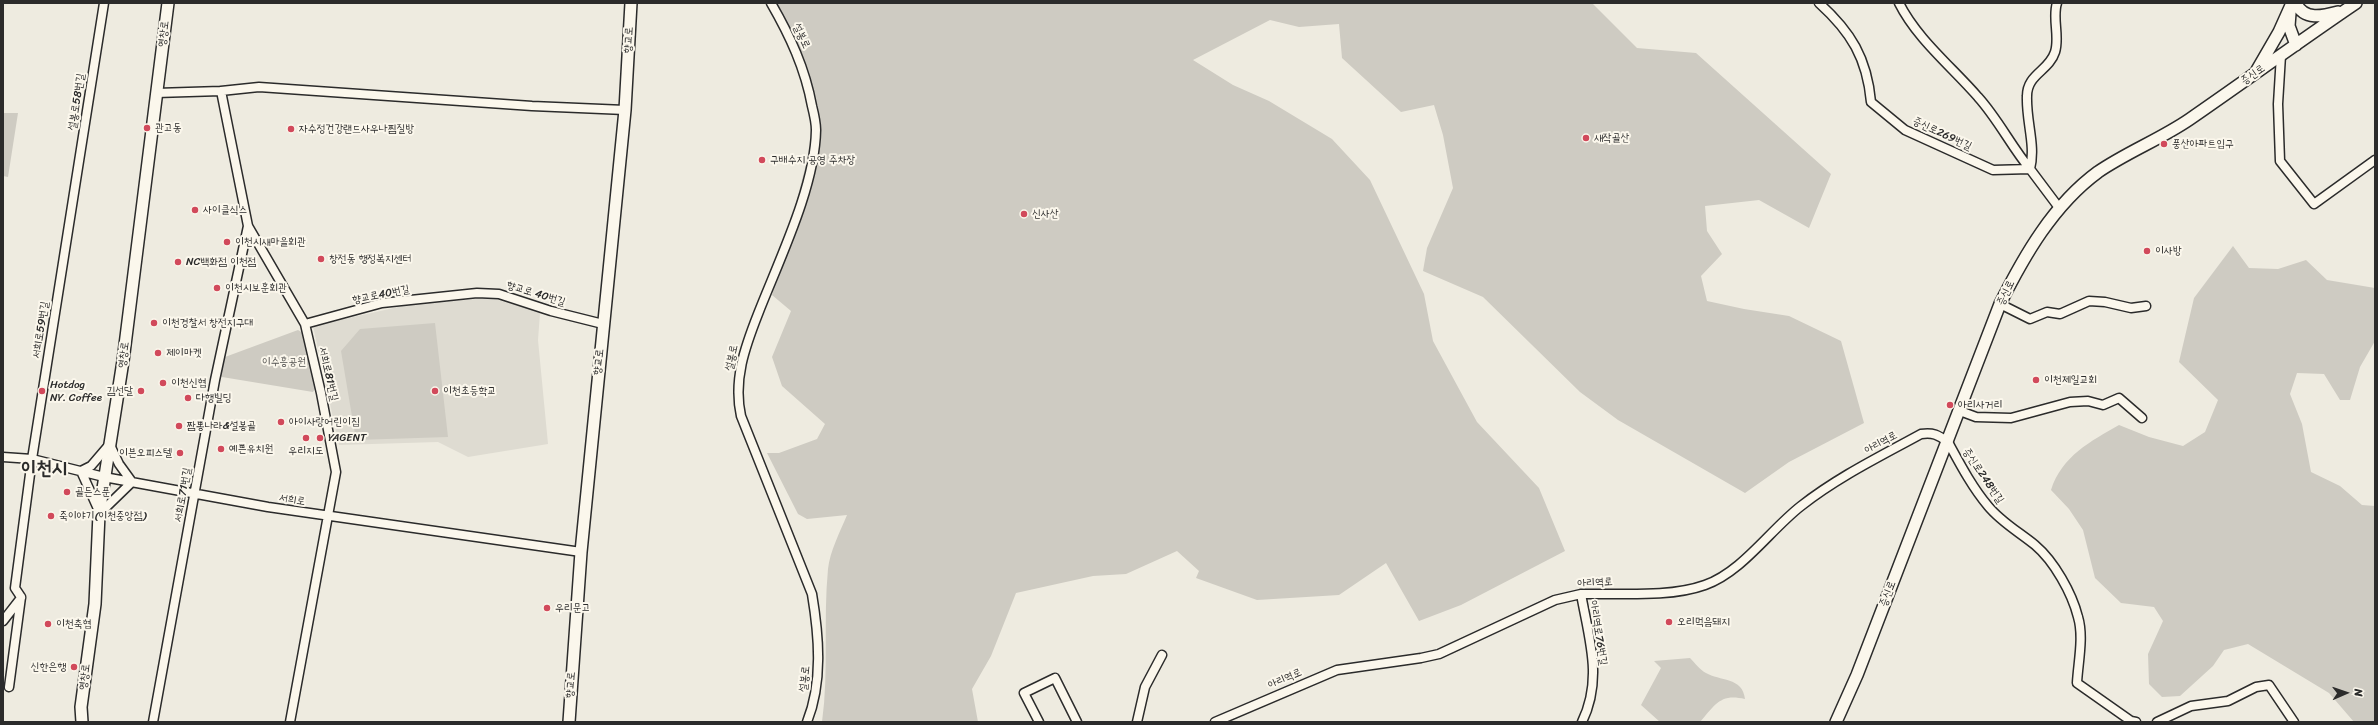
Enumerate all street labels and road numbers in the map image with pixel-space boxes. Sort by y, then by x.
street label: 영창로 [156,20,172,48]
street label: 설봉로 [789,21,813,51]
street label: 향교로 [622,26,636,54]
street label: 증신로 [2238,62,2268,88]
street label: 설봉로58번길 [66,73,88,131]
street label: 증신로269번길 [1910,115,1974,153]
street label: 증신로 [1994,278,2018,308]
street label: 향교로 40번길 [505,279,567,309]
street label: 향교로40번길 [351,283,411,307]
street label: 서희로59번길 [30,300,52,360]
street label: 영창로 [116,341,132,369]
street label: 설봉로 [723,344,741,372]
street label: 서희로81번길 [315,345,341,403]
street label: 향교로 [591,348,607,376]
street label: 아리역로 [1862,429,1900,457]
street label: 증신로248번길 [1960,446,2006,506]
street label: 서희로71번길 [172,467,194,523]
street label: 서희로 [278,491,306,509]
street label: 아리역로 [1577,575,1613,591]
street label: 증신로 [1877,579,1899,609]
street label: 아리역로76번길 [1586,600,1610,666]
street label: 영창로 [77,663,93,691]
street label: 설봉로 [797,665,813,693]
street label: 아리역로 [1266,666,1304,692]
street label: 향교로 [563,671,579,699]

